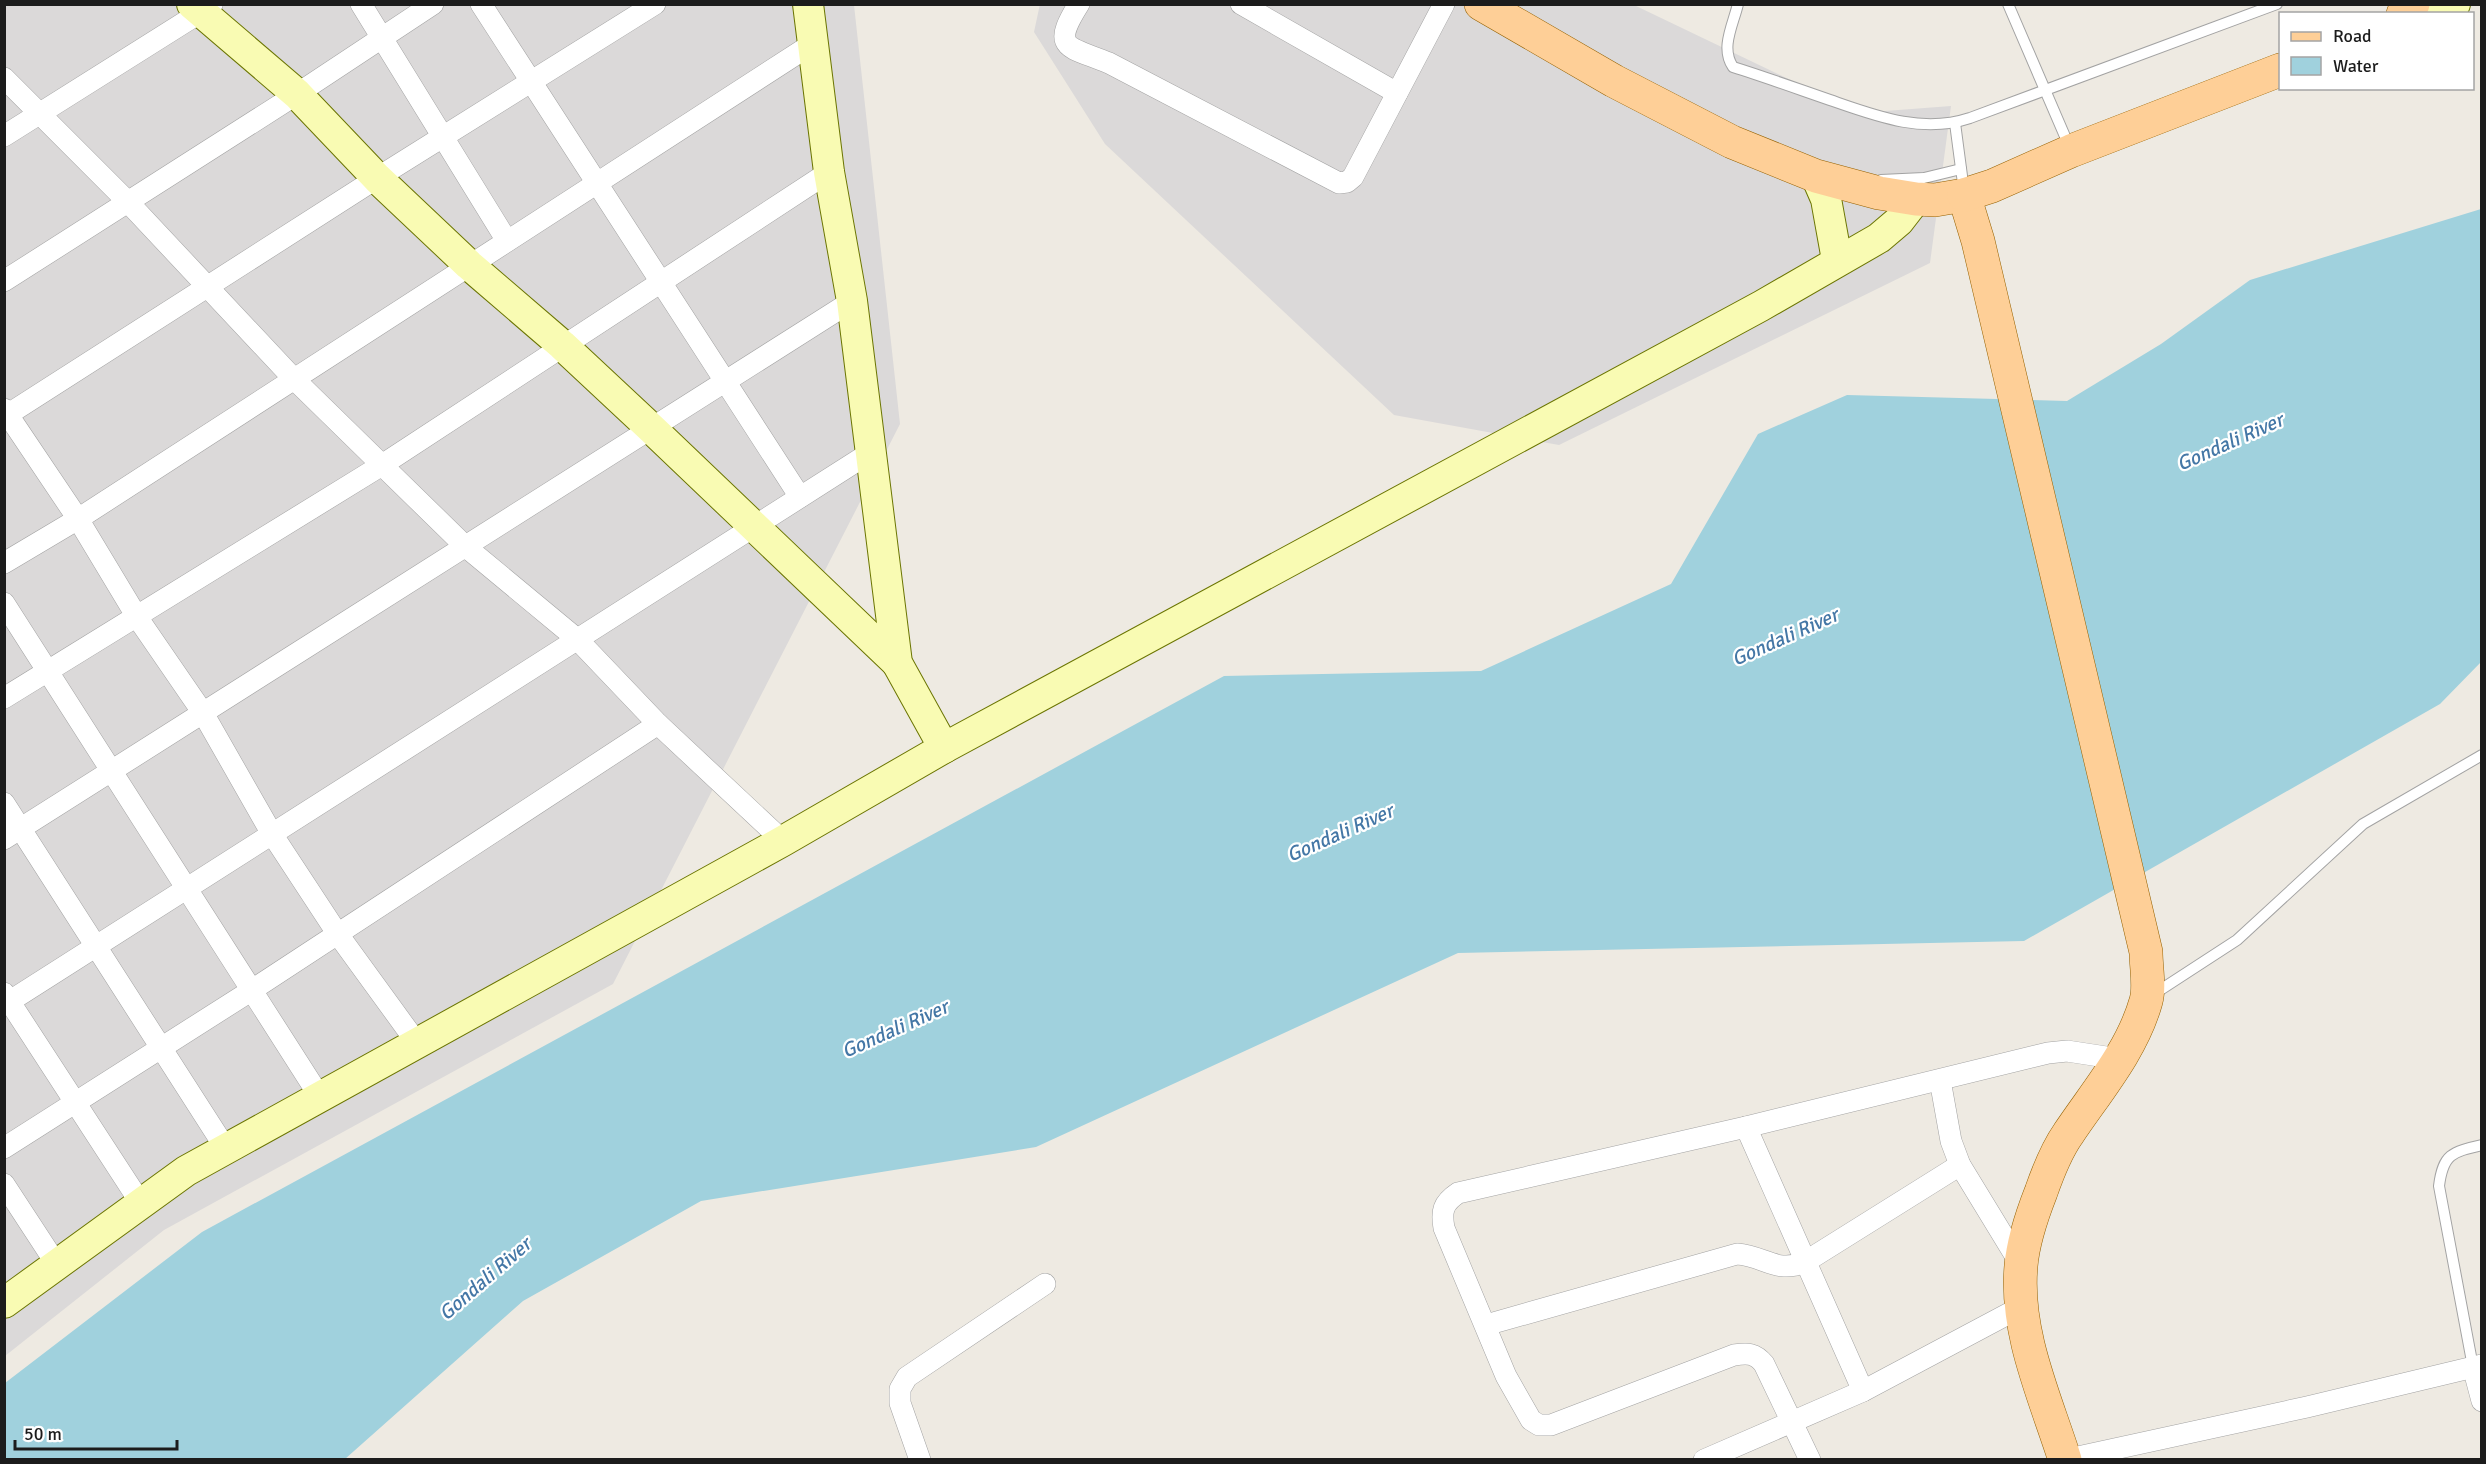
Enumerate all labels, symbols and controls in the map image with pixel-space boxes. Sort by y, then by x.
legend [2279,12,2474,90]
text: Road [2333,25,2372,47]
text: Water [2333,55,2379,77]
water label: Gondali River [2173,406,2290,477]
water label: Gondali River [1728,601,1845,672]
water label: Gondali River [1283,797,1400,868]
water label: Gondali River [838,993,955,1064]
water label: Gondali River [434,1230,538,1326]
scale bar [15,1413,177,1451]
text: 50 m [24,1423,62,1445]

